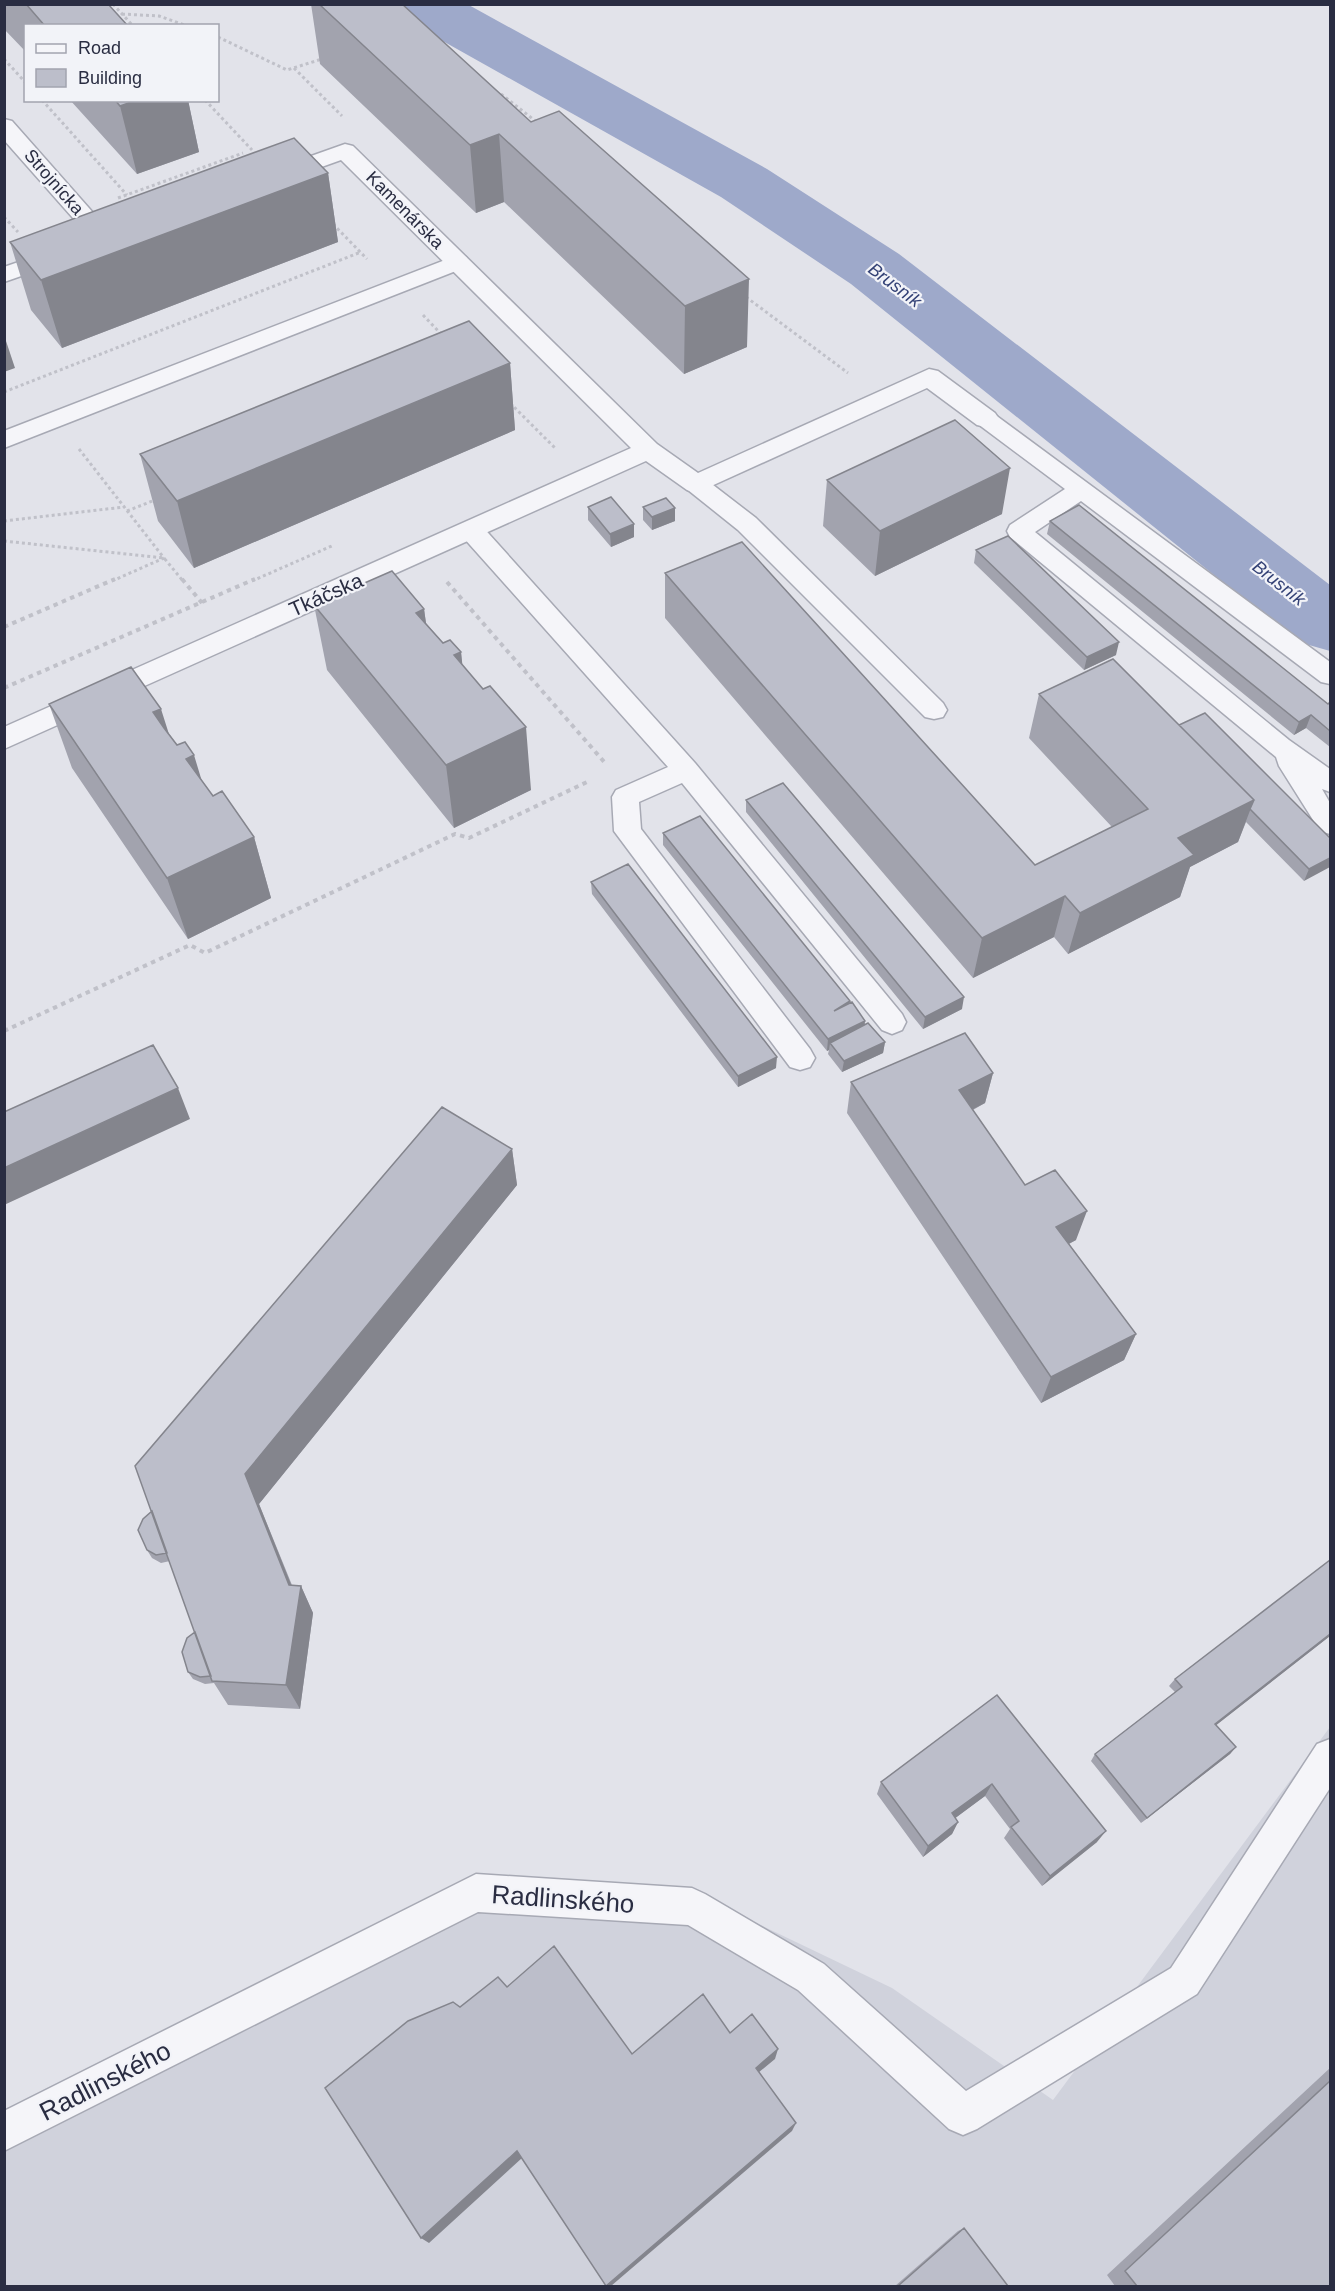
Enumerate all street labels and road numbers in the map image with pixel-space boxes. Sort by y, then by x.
street label: Strojnícka [20,145,88,220]
street label: Kamenárska [362,167,448,253]
street label: Tkáčska [285,568,366,621]
street label: Radlinského [491,1879,635,1919]
street label: Radlinského [34,2035,176,2127]

